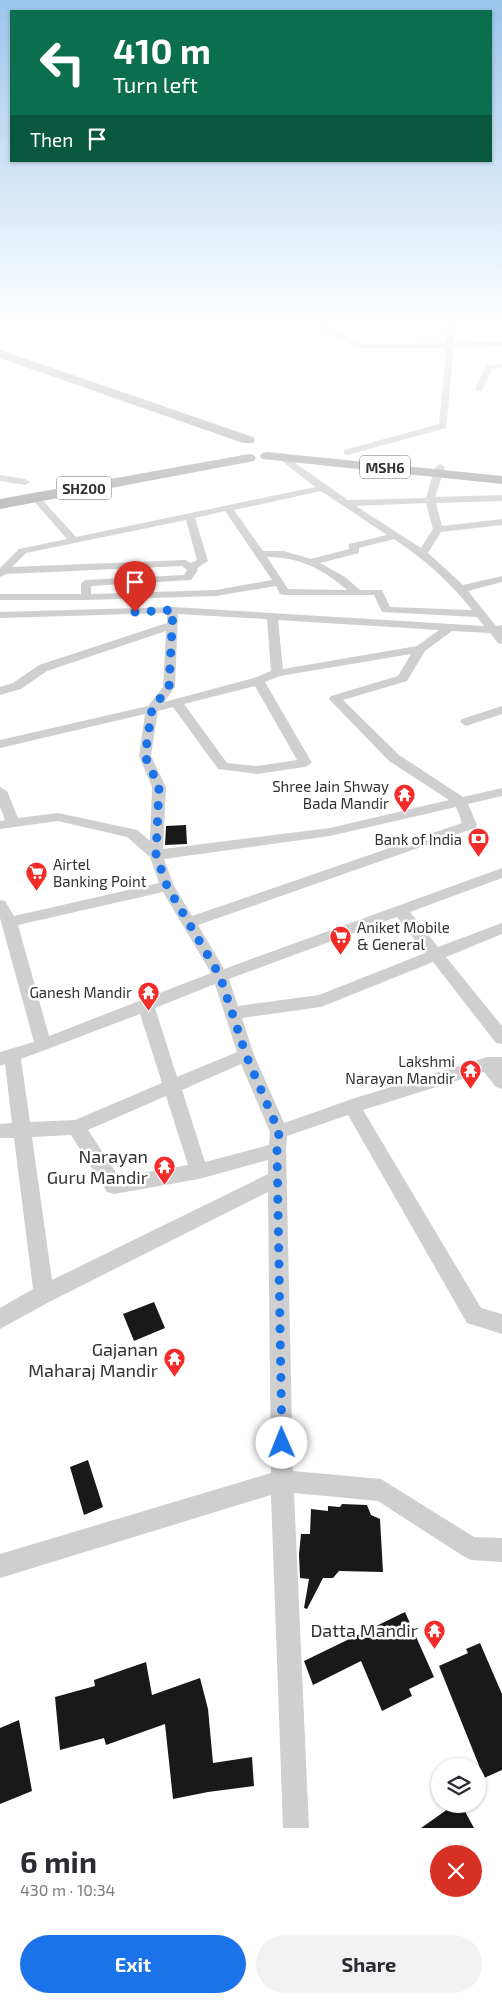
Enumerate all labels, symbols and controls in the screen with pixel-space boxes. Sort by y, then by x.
text: 410 m [113,29,211,71]
icon: left [30,30,95,95]
text: Turn left [113,71,198,97]
icon: arrive [83,125,111,153]
text: Then [30,128,73,151]
road number: MSH6 [360,456,410,478]
road number: SH200 [56,476,112,499]
pin [114,561,156,612]
icon: arrive [121,568,149,596]
place label: Shree Jain Shway Bada Mandir [272,777,389,812]
temple icon: Shree Jain Shway Bada Mandir [393,783,417,814]
bank icon: Bank of India [466,827,490,858]
place label: Bank of India [374,830,462,848]
place label: Airtel Banking Point [53,855,147,890]
supermarket icon: Airtel Banking Point [25,861,49,892]
place label: Aniket Mobile & General [357,918,450,953]
supermarket icon: Aniket Mobile & General [329,924,353,955]
temple icon: Ganesh Mandir [136,980,160,1011]
place label: Ganesh Mandir [29,983,132,1001]
place label: Lakshmi Narayan Mandir [345,1052,455,1087]
temple icon: Lakshmi Narayan Mandir [459,1058,483,1089]
place label: Narayan Guru Mandir [47,1145,148,1188]
temple icon: Narayan Guru Mandir [152,1154,176,1185]
place label: Gajanan Maharaj Mandir [28,1338,158,1381]
temple icon: Gajanan Maharaj Mandir [162,1347,186,1378]
position arrow [255,1416,307,1468]
temple icon: Datta Mandir [422,1618,446,1649]
place label: Datta Mandir [310,1619,418,1641]
map controls [431,1758,486,1813]
button: layers [431,1758,486,1813]
text: 6 min [20,1843,97,1879]
button: close [430,1845,482,1897]
text: 430 m · 10:34 [20,1880,115,1899]
button: Exit [20,1935,246,1993]
button: Share [256,1935,482,1993]

